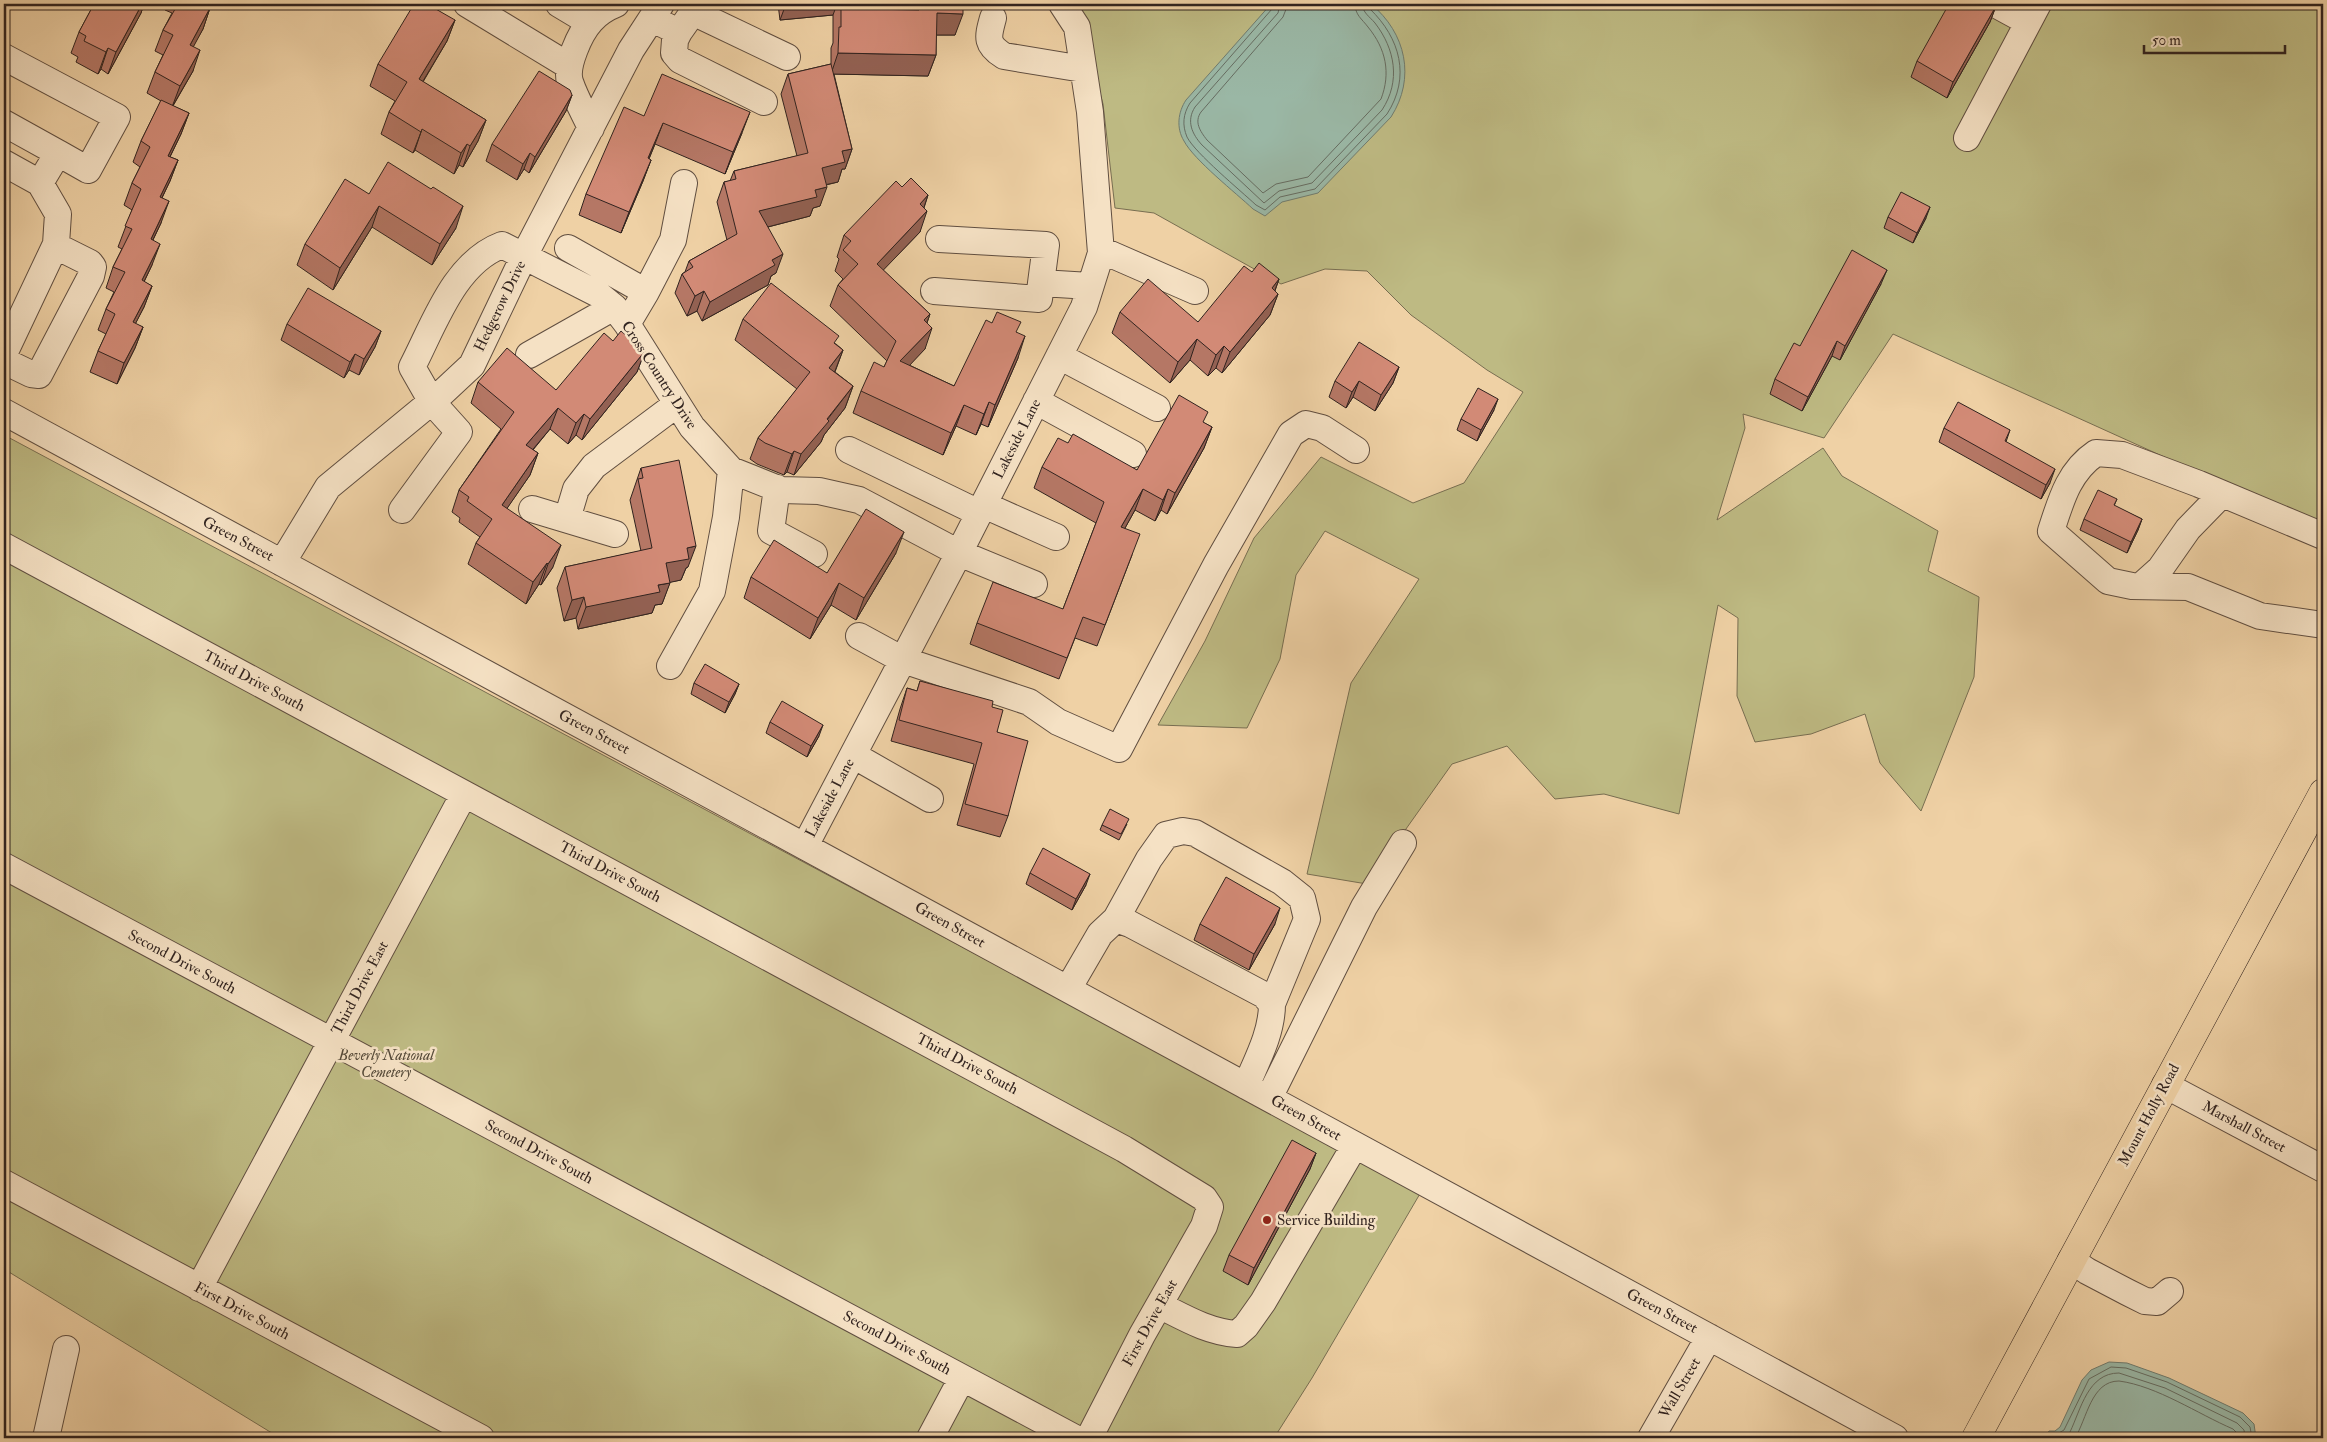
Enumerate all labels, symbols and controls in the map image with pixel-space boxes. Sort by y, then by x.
scale bar [2144,22,2286,54]
text: 50 m [2152,31,2181,50]
street label: Hedgerow Drive [470,257,530,355]
street label: Cross Country Drive [617,317,701,433]
street label: Lakeside Lane [989,396,1045,482]
street label: Green Street [199,512,277,566]
street label: Third Drive South [200,646,308,716]
street label: Green Street [555,705,633,759]
street label: Lakeside Lane [801,755,859,841]
street label: Third Drive South [556,837,664,907]
street label: Green Street [911,898,989,952]
street label: Second Drive South [125,926,239,999]
street label: Third Drive East [327,938,393,1038]
street label: Third Drive South [913,1029,1021,1099]
park label: Beverly National Cemetery [337,1046,435,1082]
street label: Mount Holly Road [2114,1060,2184,1169]
street label: Green Street [1267,1091,1345,1145]
street label: Marshall Street [2199,1097,2289,1157]
street label: Second Drive South [482,1116,596,1189]
place label: Service Building [1277,1211,1376,1230]
marker: Service Building [1261,1214,1273,1226]
street label: First Drive East [1118,1276,1182,1370]
street label: First Drive South [191,1278,293,1344]
street label: Green Street [1623,1284,1701,1338]
street label: Second Drive South [840,1307,954,1380]
street label: Wall Street [1654,1354,1705,1423]

